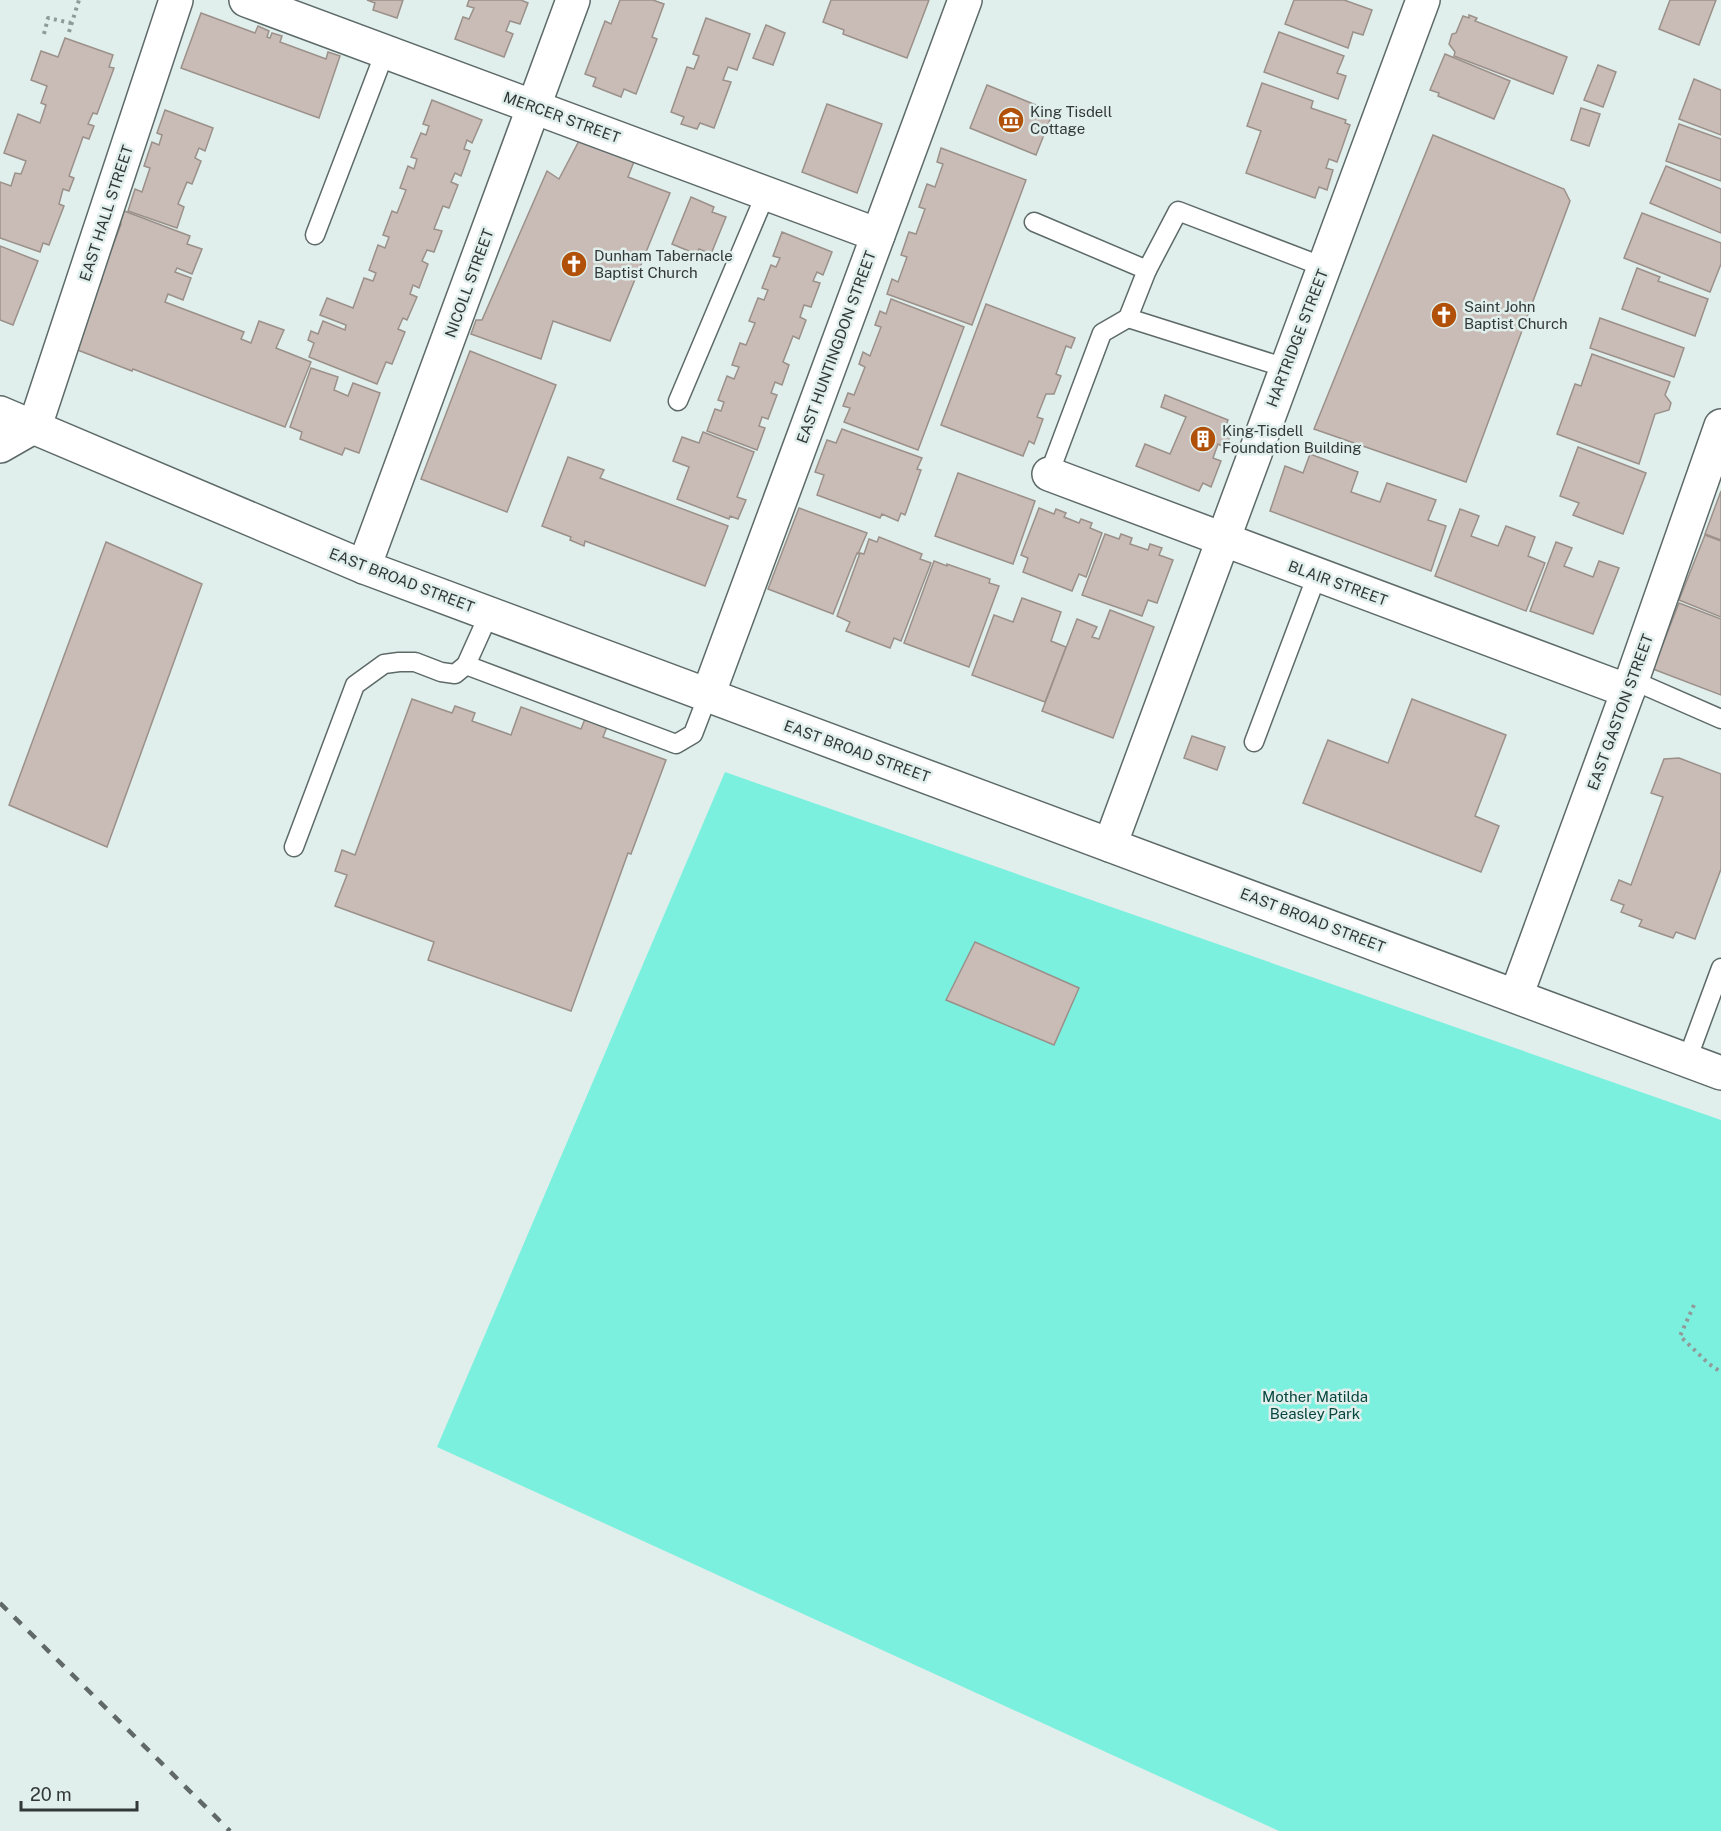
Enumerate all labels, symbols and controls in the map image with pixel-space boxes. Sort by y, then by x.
street label: MERCER STREET [501,88,623,146]
place label: King Tisdell Cottage [1030,103,1112,137]
museum icon: King Tisdell Cottage [996,105,1026,135]
street label: EAST HALL STREET [76,143,136,283]
street label: NICOLL STREET [441,226,497,340]
place label: Dunham Tabernacle Baptist Church [594,247,733,281]
street label: EAST HUNTINGDON STREET [793,248,879,446]
church icon: Dunham Tabernacle Baptist Church [559,249,589,279]
street label: HARTRIDGE STREET [1263,266,1331,409]
place label: Saint John Baptist Church [1464,298,1568,332]
church icon: Saint John Baptist Church [1429,300,1459,330]
place label: King-Tisdell Foundation Building [1222,422,1362,456]
building icon: King-Tisdell Foundation Building [1188,424,1218,454]
street label: EAST BROAD STREET [327,544,477,616]
street label: BLAIR STREET [1286,557,1390,609]
street label: EAST GASTON STREET [1584,632,1656,792]
street label: EAST BROAD STREET [782,717,932,785]
street label: EAST BROAD STREET [1238,884,1388,956]
park label: Mother Matilda Beasley Park [1262,1388,1368,1422]
scale bar [21,1774,136,1812]
text: 20 m [30,1784,72,1805]

